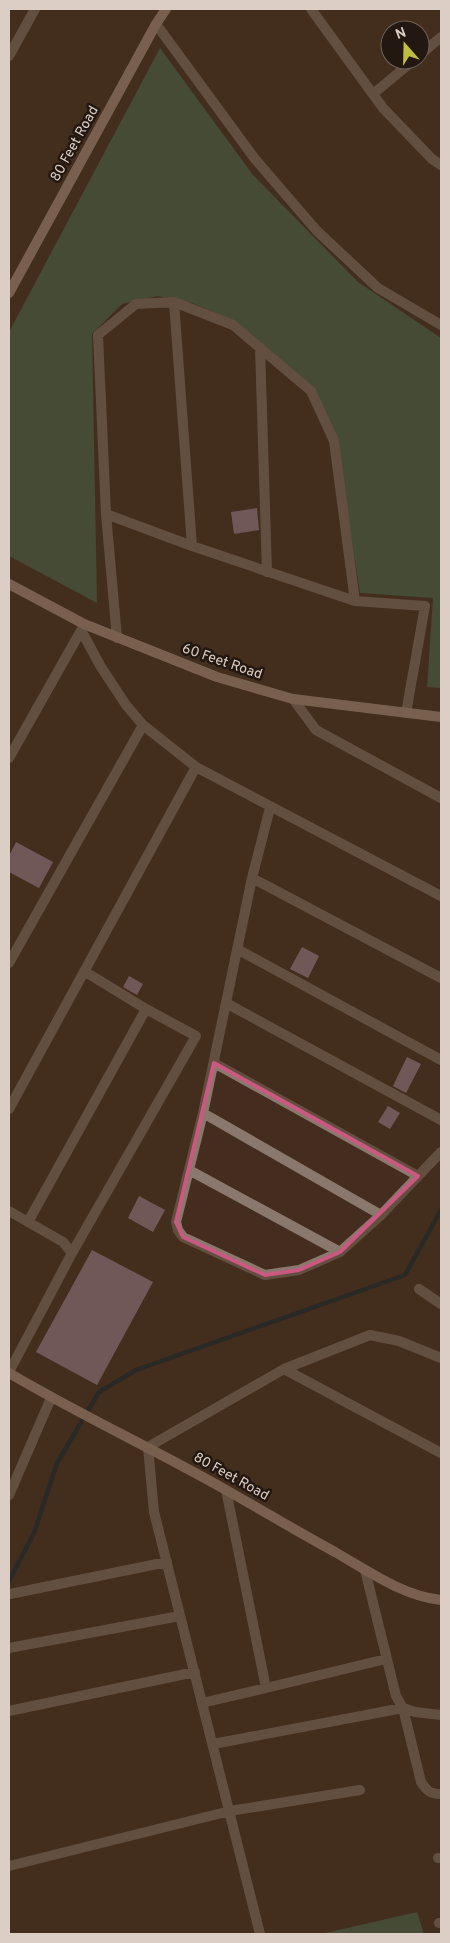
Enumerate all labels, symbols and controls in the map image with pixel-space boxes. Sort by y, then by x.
north arrow [380,20,430,70]
text: N [393,24,409,44]
street label: 80 Feet Road [47,103,103,185]
street label: 60 Feet Road [180,640,264,684]
street label: 80 Feet Road [190,1449,272,1505]

